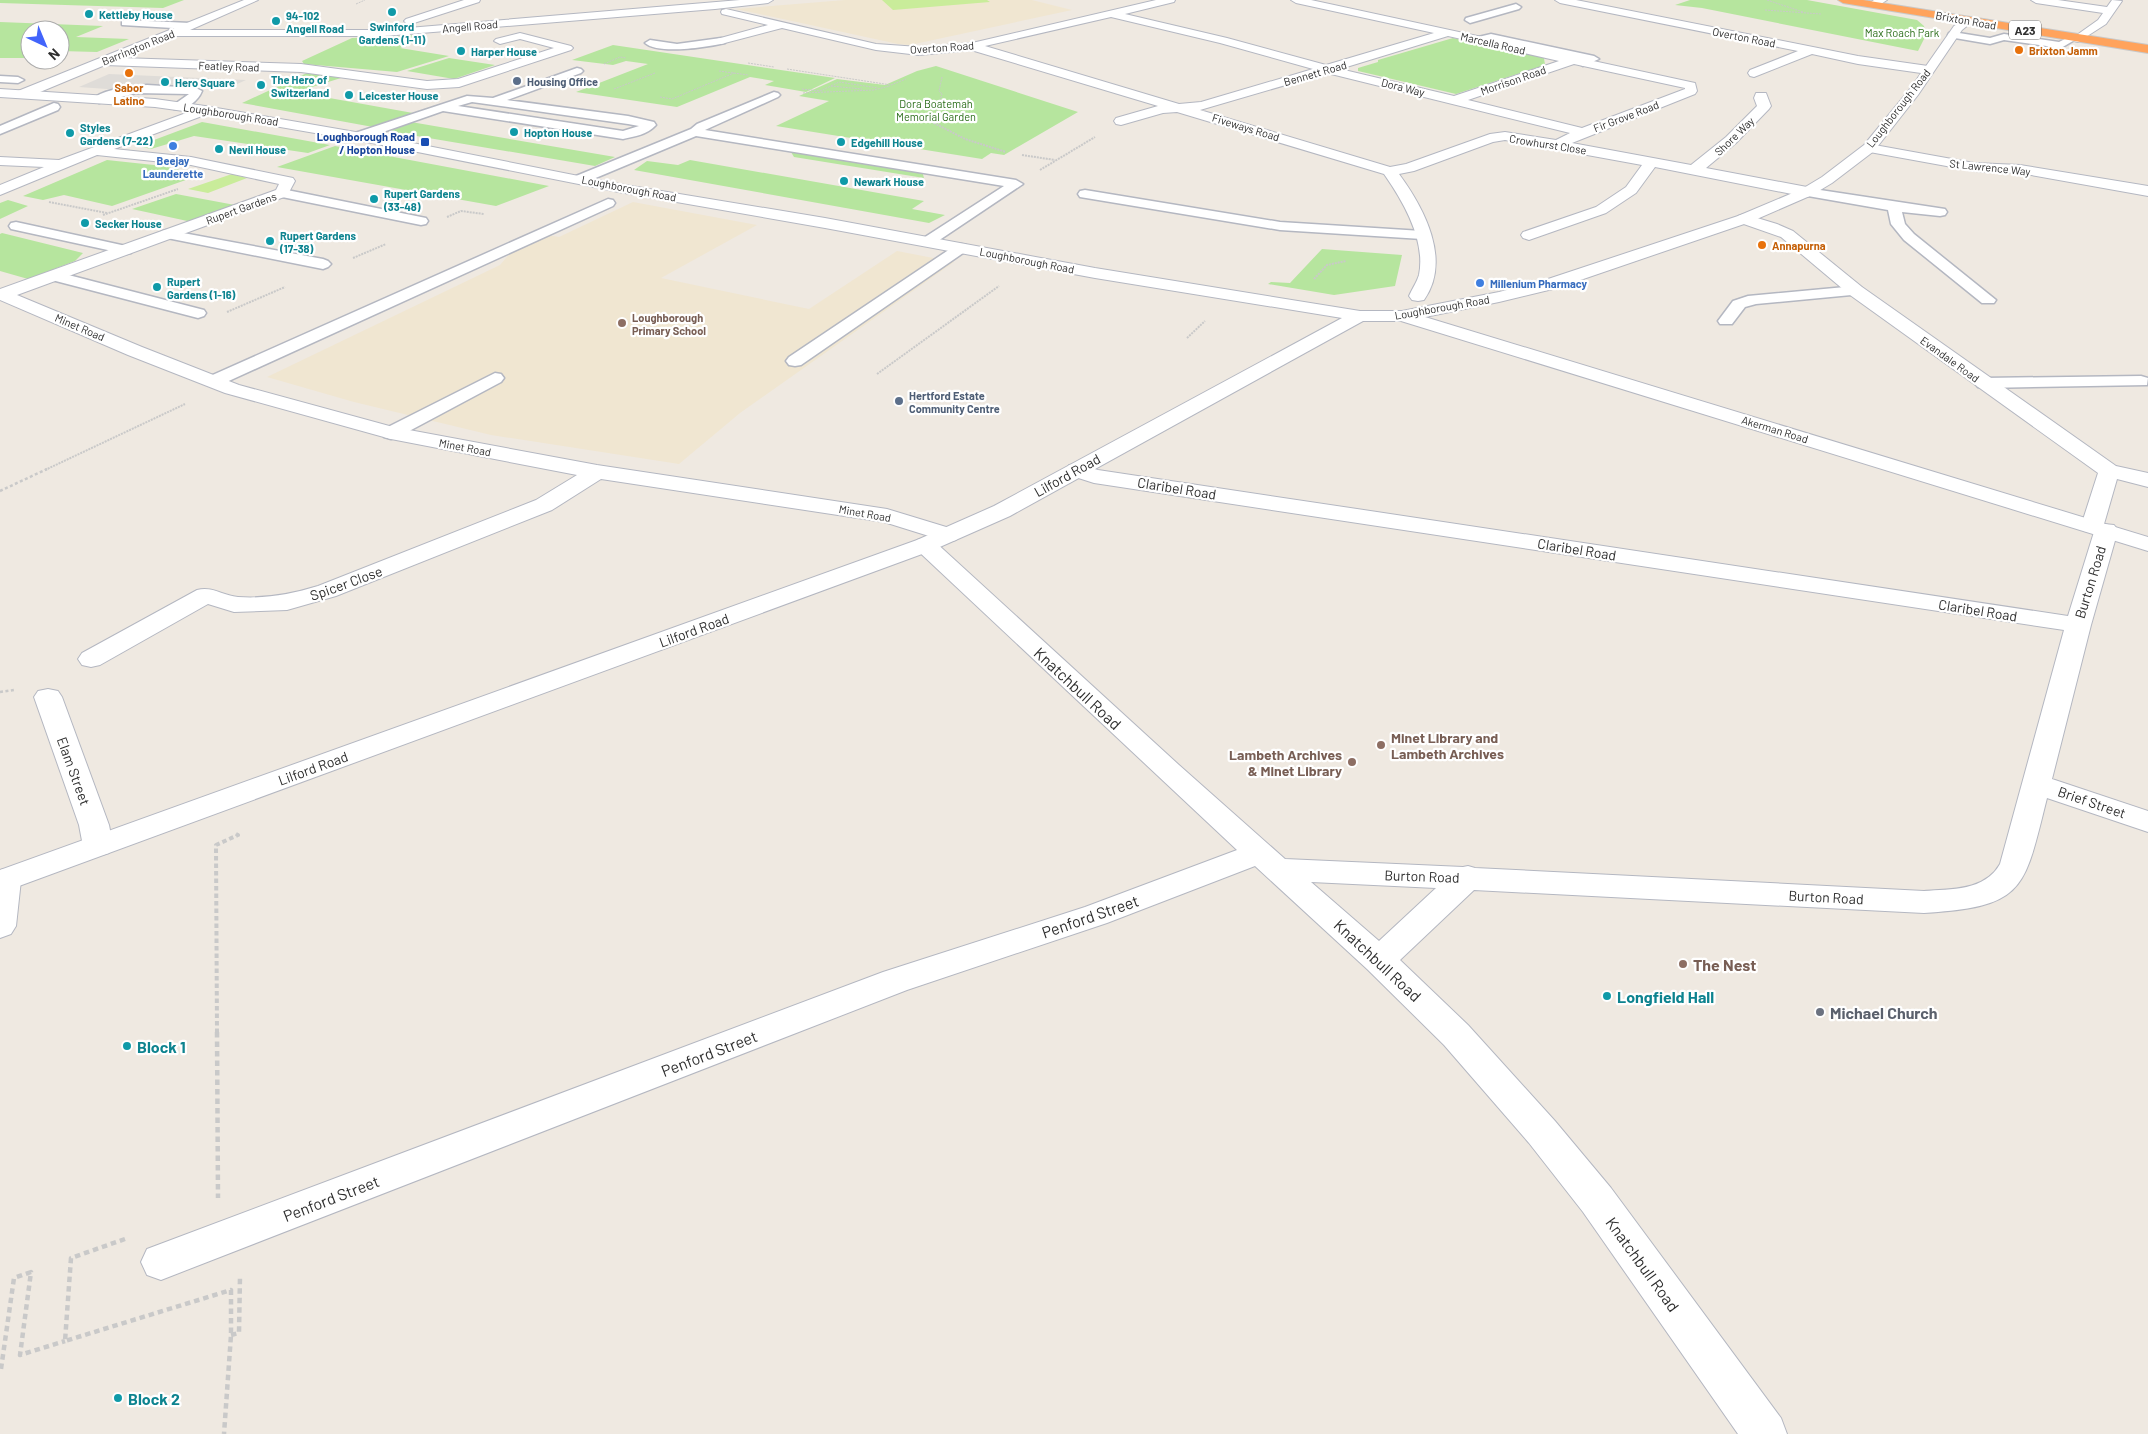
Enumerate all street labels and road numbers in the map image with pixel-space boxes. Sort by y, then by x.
street label: Brixton Road [1935,8,1997,32]
street label: Angell Road [442,17,498,35]
road number: A23 [2009,20,2041,40]
street label: Overton Road [1711,24,1777,50]
street label: Barrington Road [100,26,176,68]
street label: Marcella Road [1459,29,1527,57]
street label: Overton Road [910,38,974,56]
street label: Featley Road [198,58,260,74]
street label: Bennett Road [1282,58,1348,88]
street label: Morrison Road [1479,63,1547,97]
street label: Loughborough Road [1863,66,1933,150]
street label: Dora Way [1380,75,1426,99]
street label: Fir Grove Road [1591,98,1661,134]
street label: Loughborough Road [183,100,279,128]
street label: Fiveways Road [1211,111,1281,143]
street label: Shore Way [1711,114,1757,158]
street label: Crowhurst Close [1508,131,1588,157]
street label: St Lawrence Way [1949,156,2031,178]
street label: Loughborough Road [581,172,677,204]
street label: Rupert Gardens [204,189,278,227]
street label: Loughborough Road [979,244,1075,276]
street label: Loughborough Road [1394,292,1490,322]
street label: Minet Road [53,311,107,343]
street label: Evandale Road [1918,333,1982,385]
street label: Akerman Road [1740,413,1810,445]
street label: Minet Road [438,436,492,458]
street label: Lilford Road [1031,450,1103,500]
street label: Claribel Road [1136,473,1218,503]
street label: Minet Road [838,502,892,524]
street label: Claribel Road [1536,534,1618,564]
street label: Burton Road [2071,544,2109,620]
street label: Spicer Close [308,562,384,604]
street label: Claribel Road [1937,595,2019,625]
street label: Lilford Road [657,610,731,650]
street label: Knatchbull Road [1030,643,1126,733]
street label: Elam Street [54,735,94,807]
street label: Lilford Road [276,748,350,788]
street label: Brief Street [2056,782,2128,822]
street label: Burton Road [1384,866,1460,886]
street label: Burton Road [1788,887,1864,907]
street label: Penford Street [1039,891,1141,941]
street label: Knatchbull Road [1330,915,1426,1005]
street label: Penford Street [658,1026,760,1080]
street label: Penford Street [280,1171,382,1225]
street label: Knatchbull Road [1602,1213,1684,1315]

